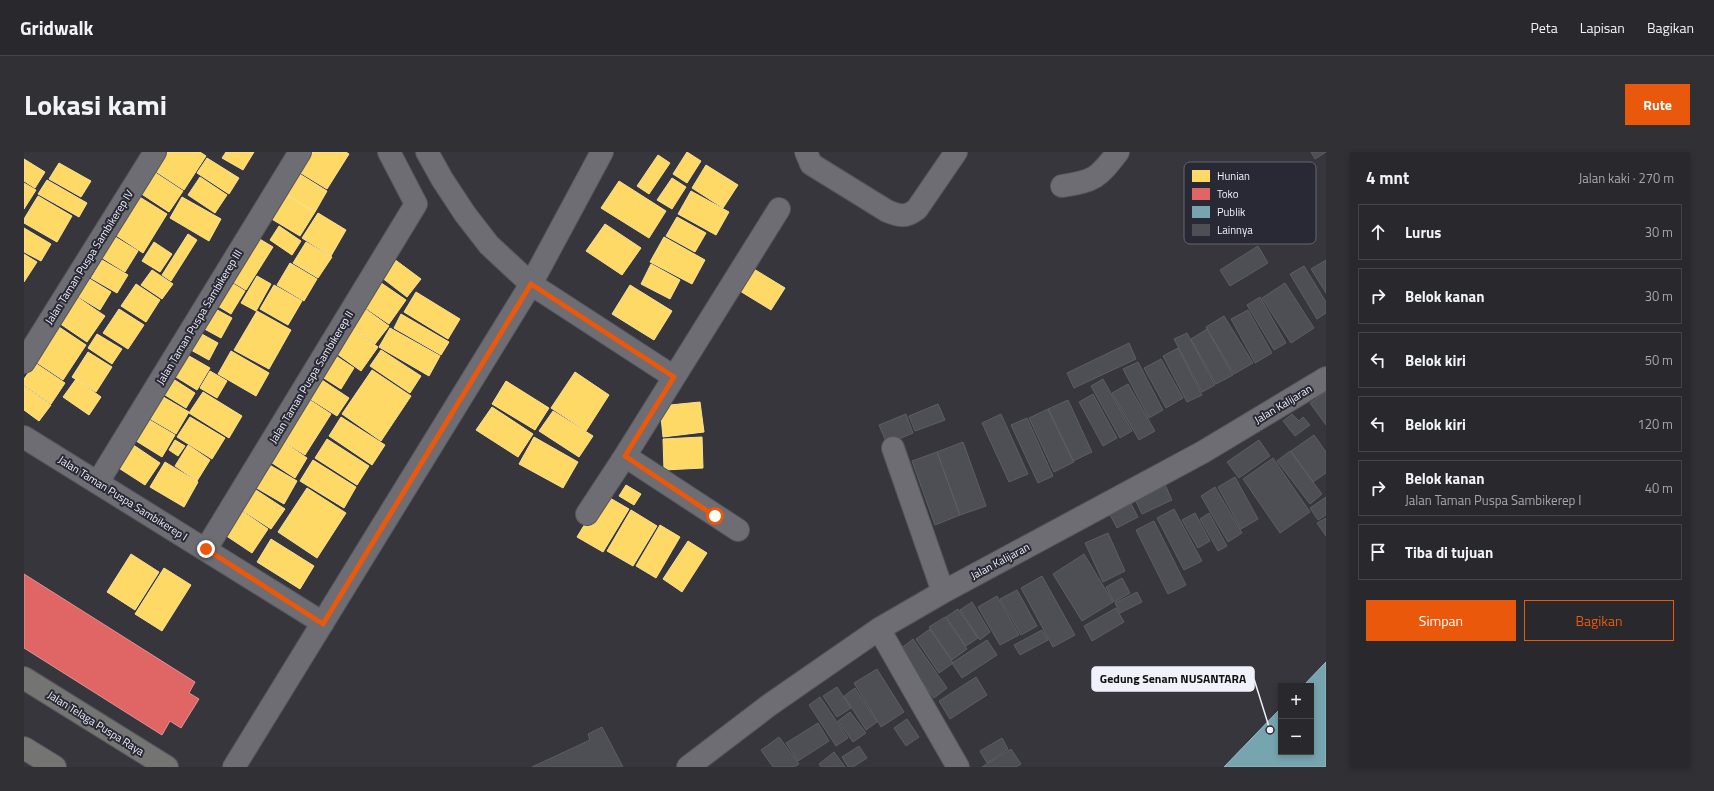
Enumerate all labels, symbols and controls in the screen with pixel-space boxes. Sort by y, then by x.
text: Gridwalk [20,13,93,42]
text: Peta [1530,17,1558,38]
text: Lapisan [1580,17,1625,38]
text: Bagikan [1647,17,1694,38]
text: Lokasi kami [24,83,167,126]
button: Rute [1625,84,1690,125]
legend [1184,162,1316,244]
text: 4 mnt [1366,165,1409,191]
text: Hunian [1217,168,1250,184]
text: Jalan kaki · 270 m [1578,168,1674,188]
street label: Jalan Taman Puspa Sambikerep IV [41,186,137,327]
text: Toko [1217,186,1239,202]
text: Publik [1217,204,1246,220]
icon: ahead [1367,221,1389,243]
text: Lurus [1405,221,1441,244]
text: Lainnya [1217,222,1253,238]
text: 30 m [1645,222,1673,242]
street label: Jalan Taman Puspa Sambikerep III [152,247,246,387]
icon: right [1367,285,1389,307]
text: Belok kanan [1405,285,1485,308]
text: 30 m [1645,286,1673,306]
street label: Jalan Taman Puspa Sambikerep II [265,308,357,446]
icon: left [1367,349,1389,371]
text: Belok kiri [1405,349,1466,372]
text: 50 m [1645,350,1673,370]
street label: Jalan Kalijaran [1251,380,1315,428]
icon: left [1367,413,1389,435]
text: Belok kiri [1405,413,1466,436]
text: 120 m [1637,414,1673,434]
street label: Jalan Taman Puspa Sambikerep I [55,452,191,544]
text: Belok kanan [1405,467,1485,490]
icon: right [1367,477,1389,499]
text: 40 m [1645,478,1673,498]
text: Jalan Taman Puspa Sambikerep I [1405,490,1582,510]
route start [706,507,724,525]
street label: Jalan Kalijaran [968,539,1033,583]
route end [197,540,215,558]
icon: arrive [1367,541,1389,563]
text: Tiba di tujuan [1405,541,1493,564]
button: Simpan [1366,600,1516,641]
button: Bagikan [1524,600,1674,641]
callout: Gedung Senam NUSANTARA [1092,667,1254,691]
text: Gedung Senam NUSANTARA [1100,669,1247,688]
map controls [1278,683,1314,755]
button: + [1278,683,1314,719]
street label: Jalan Telaga Puspa Raya [45,687,148,760]
button: − [1278,719,1314,755]

